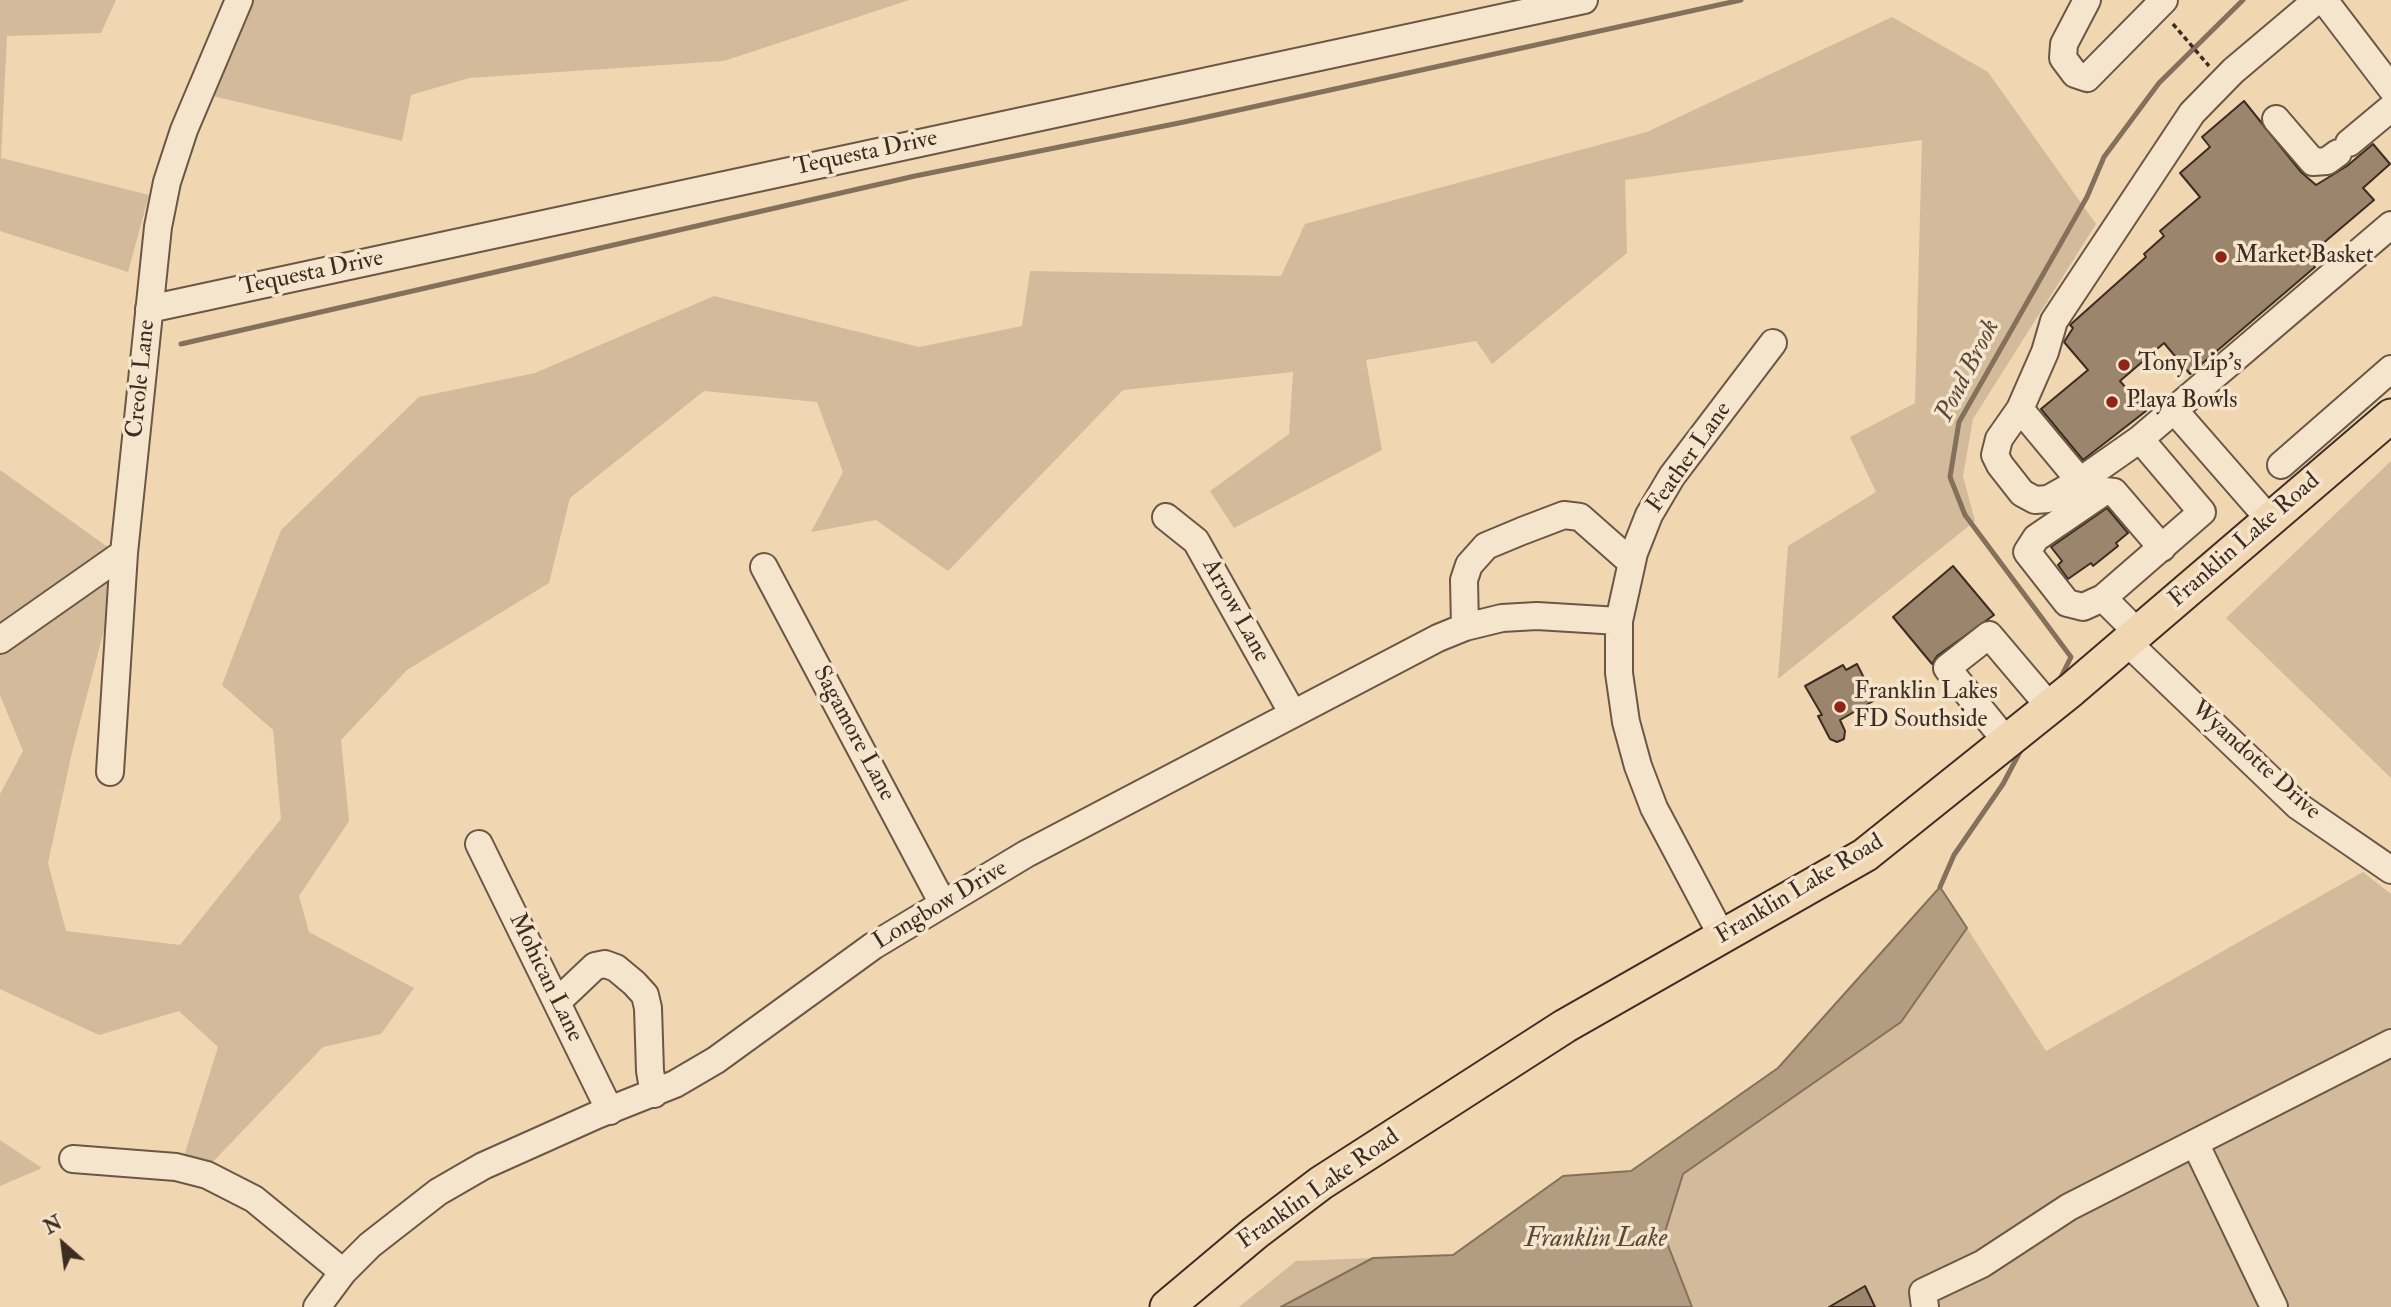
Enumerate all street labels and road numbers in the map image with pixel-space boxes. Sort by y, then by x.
street label: Tequesta Drive [792,125,940,183]
street label: Tequesta Drive [238,245,386,303]
street label: Creole Lane [121,319,163,439]
street label: Feather Lane [1641,397,1739,519]
street label: Franklin Lake Road [2164,468,2326,614]
street label: Arrow Lane [1195,554,1275,668]
street label: Sagamore Lane [805,662,901,806]
street label: Wyandotte Drive [2184,695,2326,827]
street label: Franklin Lake Road [1711,829,1889,951]
street label: Longbow Drive [869,855,1013,957]
street label: Mohican Lane [501,909,589,1047]
street label: Franklin Lake Road [1233,1124,1405,1256]

